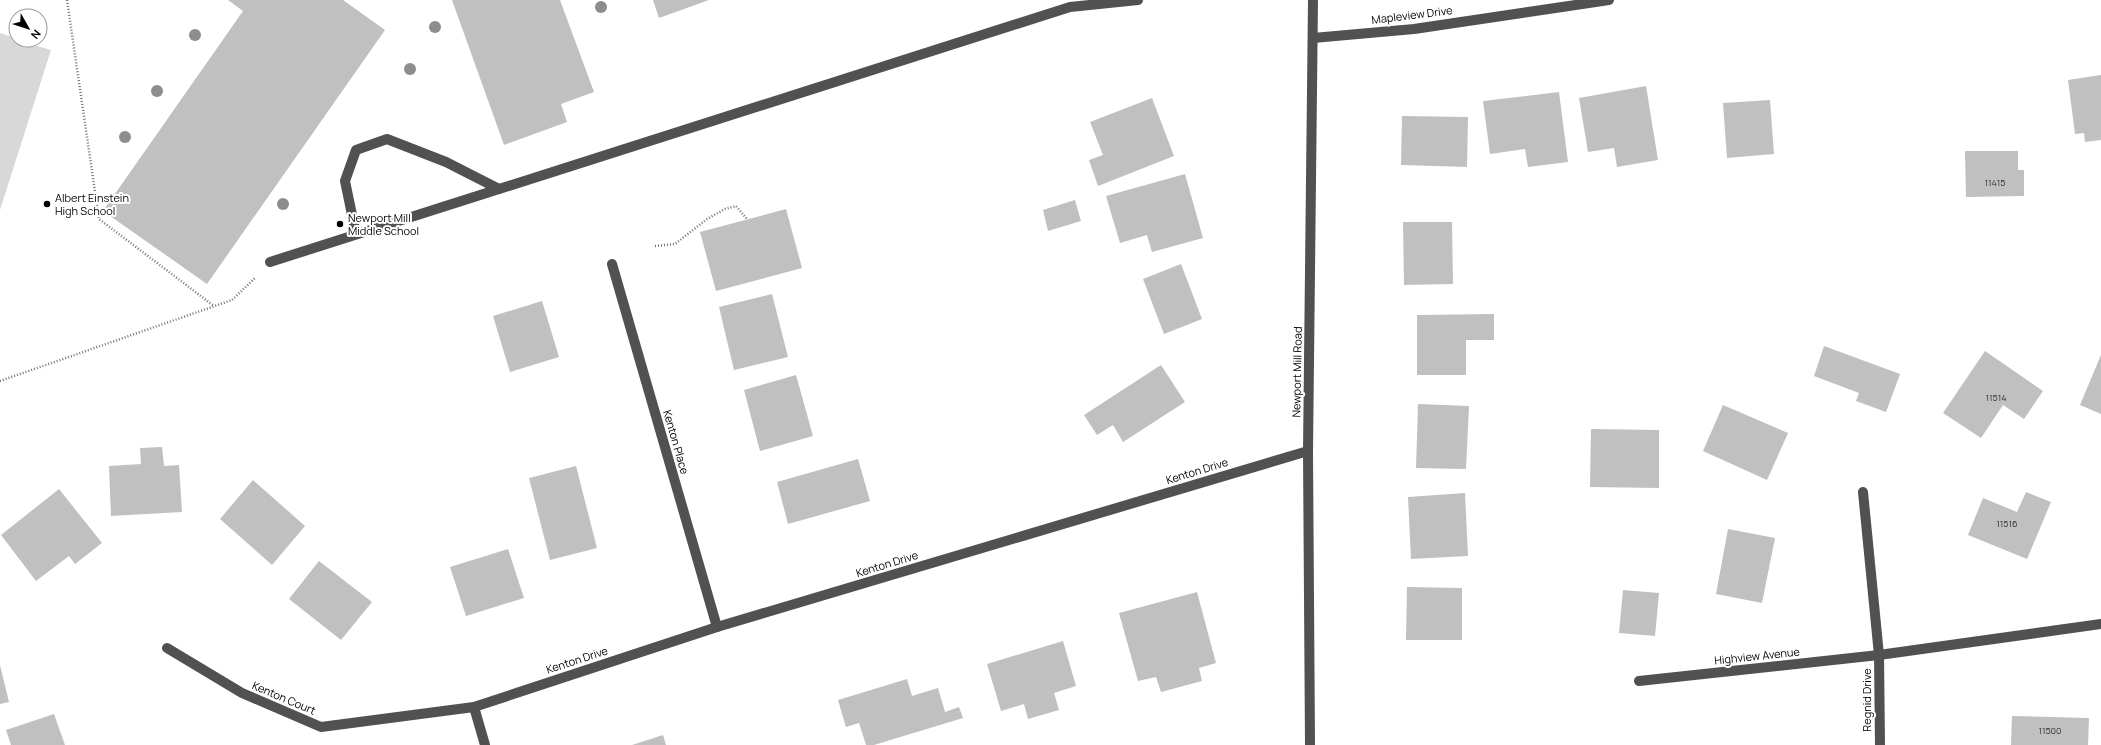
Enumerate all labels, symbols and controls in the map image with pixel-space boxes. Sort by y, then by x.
street label: Mapleview Drive [1371,2,1454,27]
north arrow [8,8,48,48]
text: N [28,27,44,42]
house number: 11415 [1984,176,2006,189]
place label: Albert Einstein High School [55,190,129,218]
marker: Albert Einstein High School [42,199,52,209]
place label: Newport Mill Middle School [348,210,419,238]
marker: Newport Mill Middle School [335,219,345,229]
street label: Newport Mill Road [1288,326,1305,418]
house number: 11514 [1985,391,2007,404]
street label: Kenton Place [660,408,693,476]
street label: Kenton Drive [1164,454,1230,487]
house number: 11516 [1996,517,2018,530]
street label: Kenton Drive [854,547,920,580]
street label: Kenton Drive [544,642,610,677]
street label: Highview Avenue [1713,643,1801,667]
street label: Regnid Drive [1859,668,1874,732]
street label: Kenton Court [250,677,318,718]
house number: 11500 [2038,724,2062,737]

